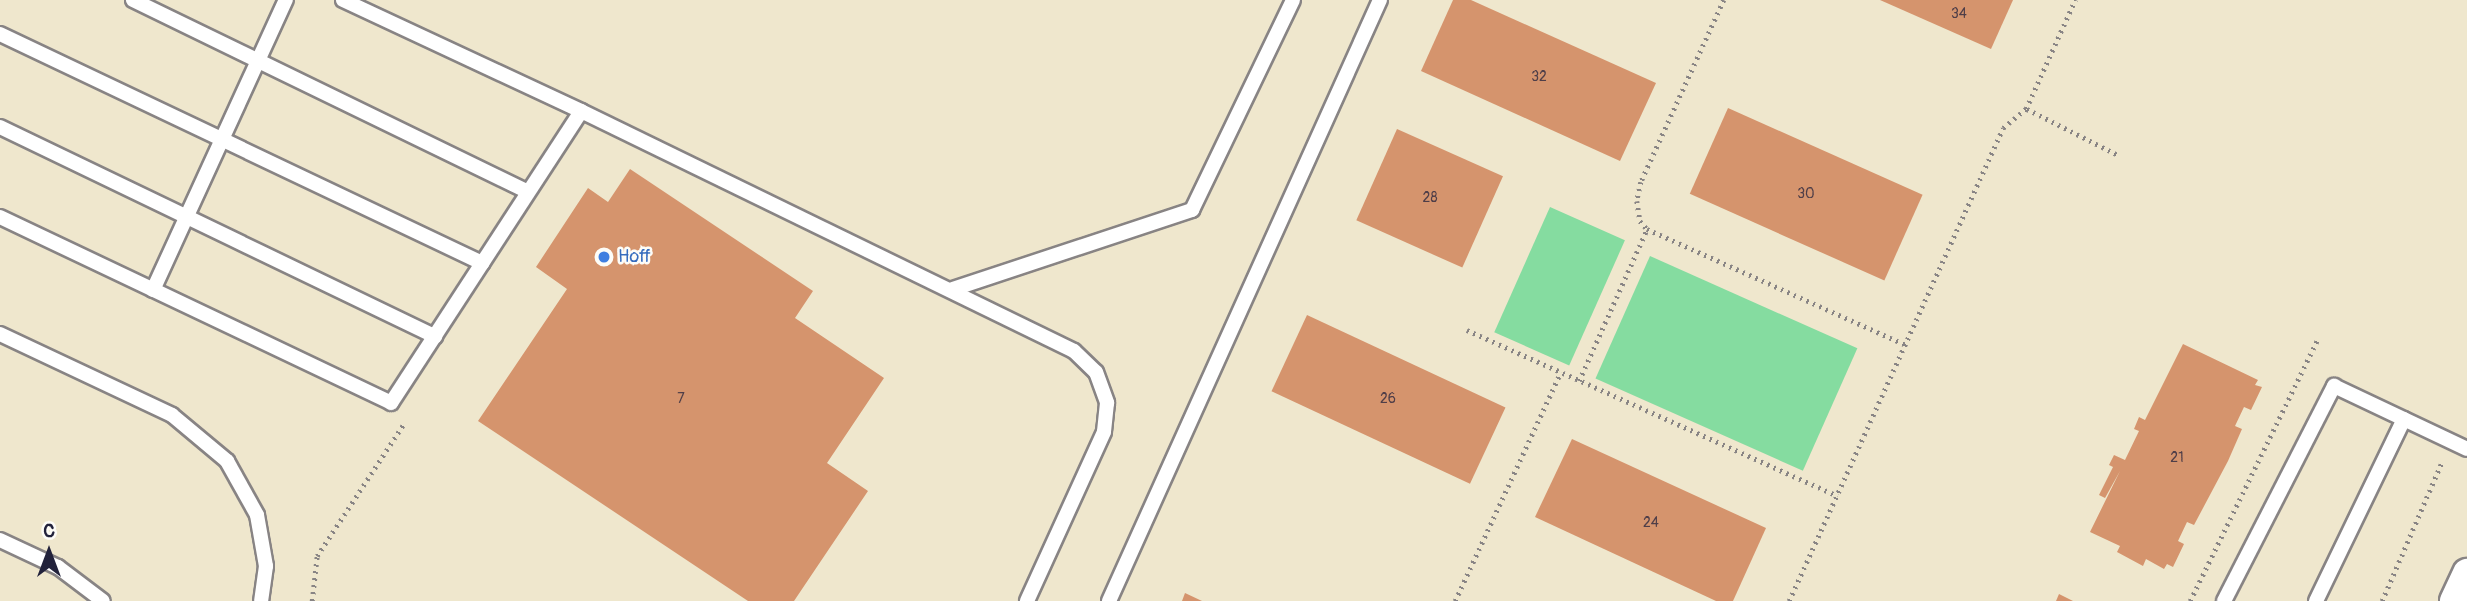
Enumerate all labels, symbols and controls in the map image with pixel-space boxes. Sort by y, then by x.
house number: 34 [1951,6,1967,22]
house number: 32 [1531,69,1547,85]
house number: 30 [1797,186,1815,202]
house number: 28 [1423,190,1437,206]
place label: Hoff [618,246,651,268]
marker: Hoff [596,249,612,265]
house number: 7 [677,391,685,407]
house number: 26 [1380,391,1396,407]
house number: 21 [2170,450,2184,466]
house number: 24 [1643,515,1659,531]
north arrow [14,517,84,587]
text: С [43,519,55,543]

